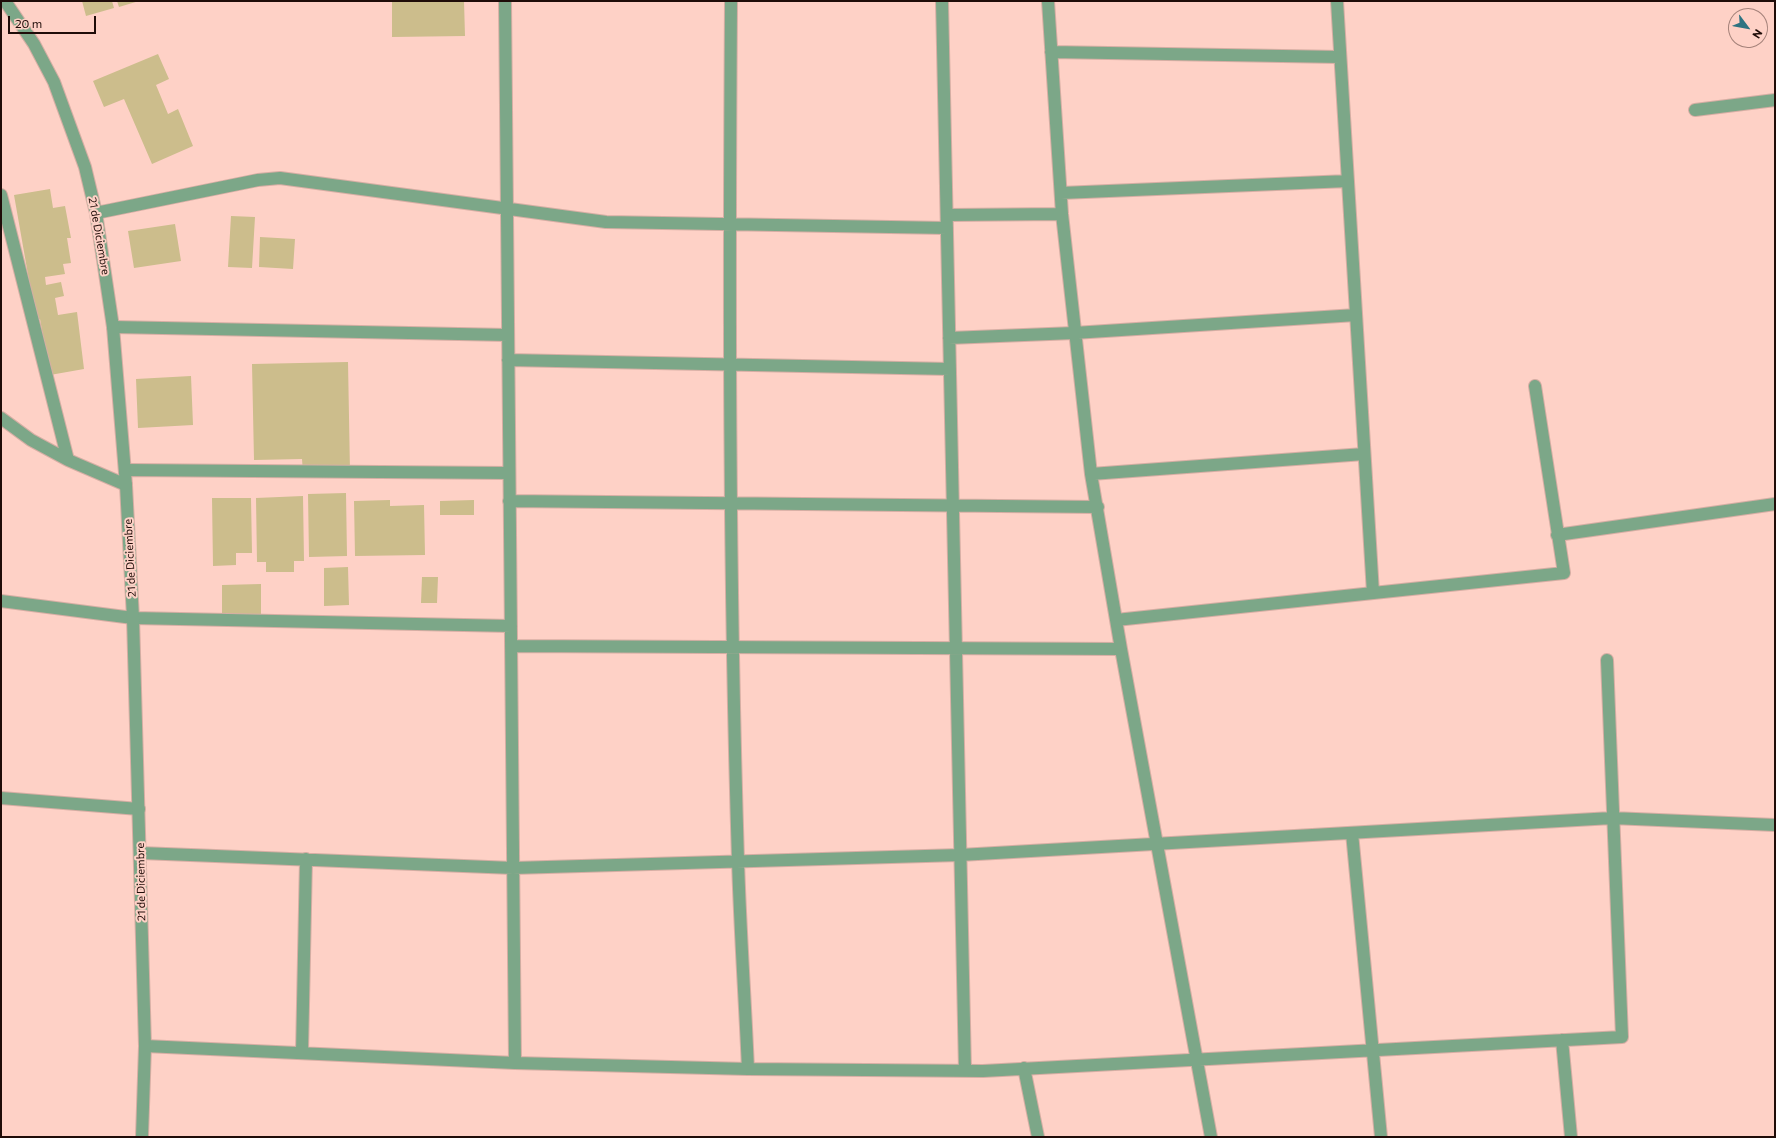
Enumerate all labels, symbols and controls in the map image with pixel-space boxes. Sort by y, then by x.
scale bar [10,8,98,34]
north arrow [1728,8,1768,48]
text: 20 m [15,16,42,30]
text: N [1750,27,1765,41]
street label: 21 de Diciembre [86,196,112,276]
street label: 21 de Diciembre [121,519,139,597]
street label: 21 de Diciembre [134,843,148,921]

